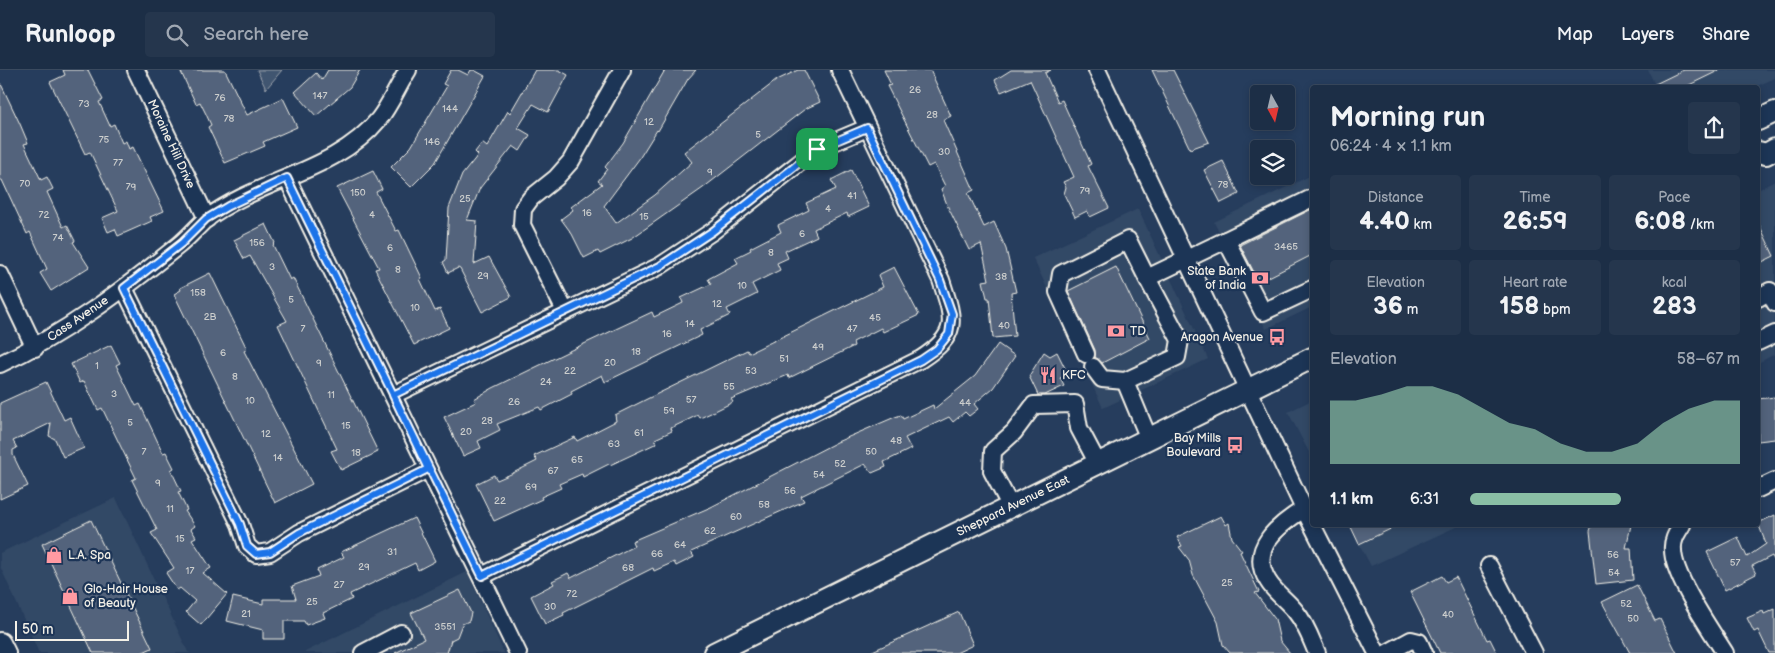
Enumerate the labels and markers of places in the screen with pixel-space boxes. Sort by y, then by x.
pin [796,128,838,170]
place label: State Bank of India [1187,264,1246,293]
bank icon: State Bank of India [1250,268,1270,288]
bank icon: TD [1106,321,1126,341]
place label: TD [1130,324,1146,339]
bus stop icon: Aragon Avenue [1267,327,1287,347]
place label: Aragon Avenue [1181,330,1263,345]
restaurant icon: KFC [1038,365,1058,385]
place label: KFC [1062,368,1086,383]
place label: Bay Mills Boulevard [1166,431,1221,460]
bus stop icon: Bay Mills Boulevard [1225,435,1245,455]
shop icon: L.A. Spa [44,545,64,565]
place label: L.A. Spa [68,548,111,563]
place label: Glo-Hair House of Beauty [84,582,168,611]
shop icon: Glo-Hair House of Beauty [60,586,80,606]

